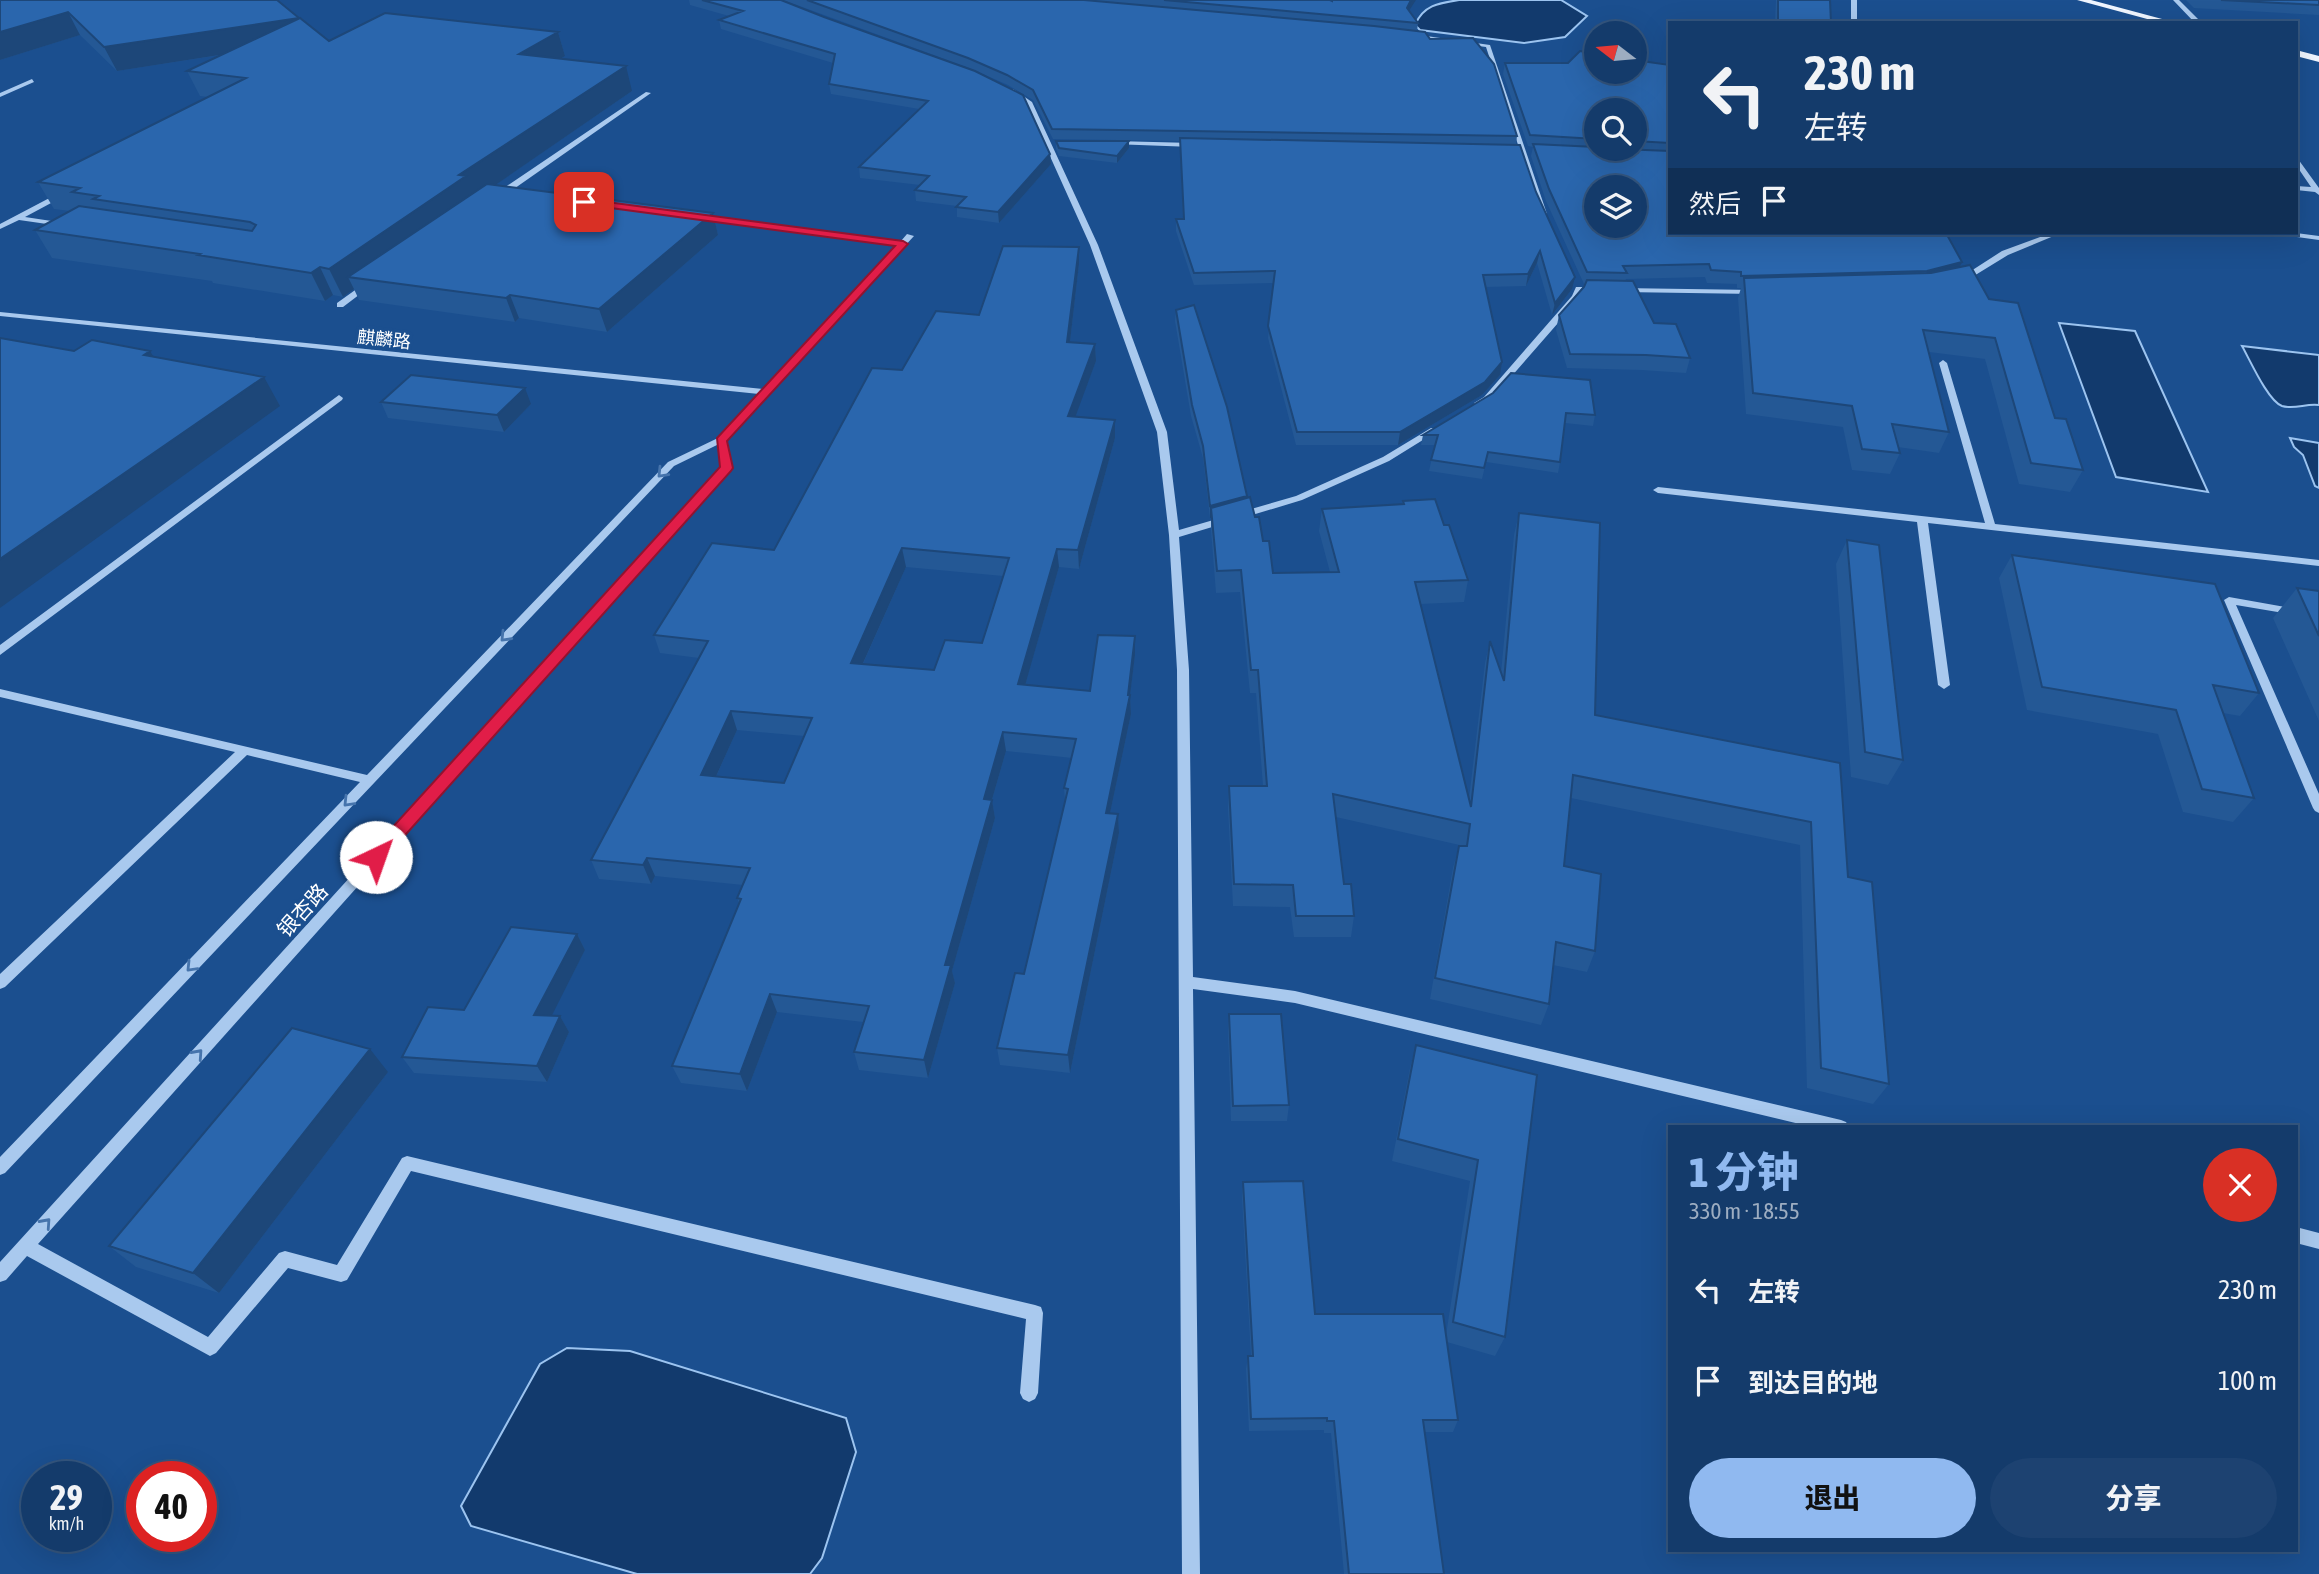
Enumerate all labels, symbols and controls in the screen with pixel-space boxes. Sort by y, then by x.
north arrow [1584,21,1647,84]
map controls [1584,21,1647,238]
text: 230 m [1804,44,1915,100]
icon: left [1689,49,1780,140]
button: search [1584,98,1647,161]
text: 左转 [1804,109,1868,146]
pin [554,172,614,232]
button: layers [1584,175,1647,238]
icon: arrive [1755,182,1793,220]
icon: arrive [565,183,603,221]
text: 然后 [1689,189,1741,219]
street label: 麒麟路 [356,326,412,352]
one-way arrow [658,465,671,478]
one-way arrow [501,629,514,642]
one-way arrow [344,794,357,807]
position arrow [339,820,413,894]
street label: 银杏路 [272,879,332,941]
one-way arrow [187,959,200,972]
one-way arrow [190,1049,202,1062]
text: 1 分钟 [1689,1148,1799,1196]
button: close [2203,1148,2277,1222]
text: 330 m · 18:55 [1689,1198,1800,1224]
one-way arrow [38,1218,50,1231]
icon: left [1689,1271,1727,1309]
text: 230 m [2218,1275,2277,1305]
text: 左转 [1748,1277,1800,1307]
icon: arrive [1689,1362,1727,1400]
text: 100 m [2218,1366,2277,1396]
text: 到达目的地 [1748,1368,1878,1398]
button: 退出 [1689,1458,1976,1538]
button: 分享 [1990,1458,2277,1538]
speed limit sign: 40 [126,1461,217,1552]
text: 29 [50,1477,83,1517]
text: km/h [49,1513,84,1534]

